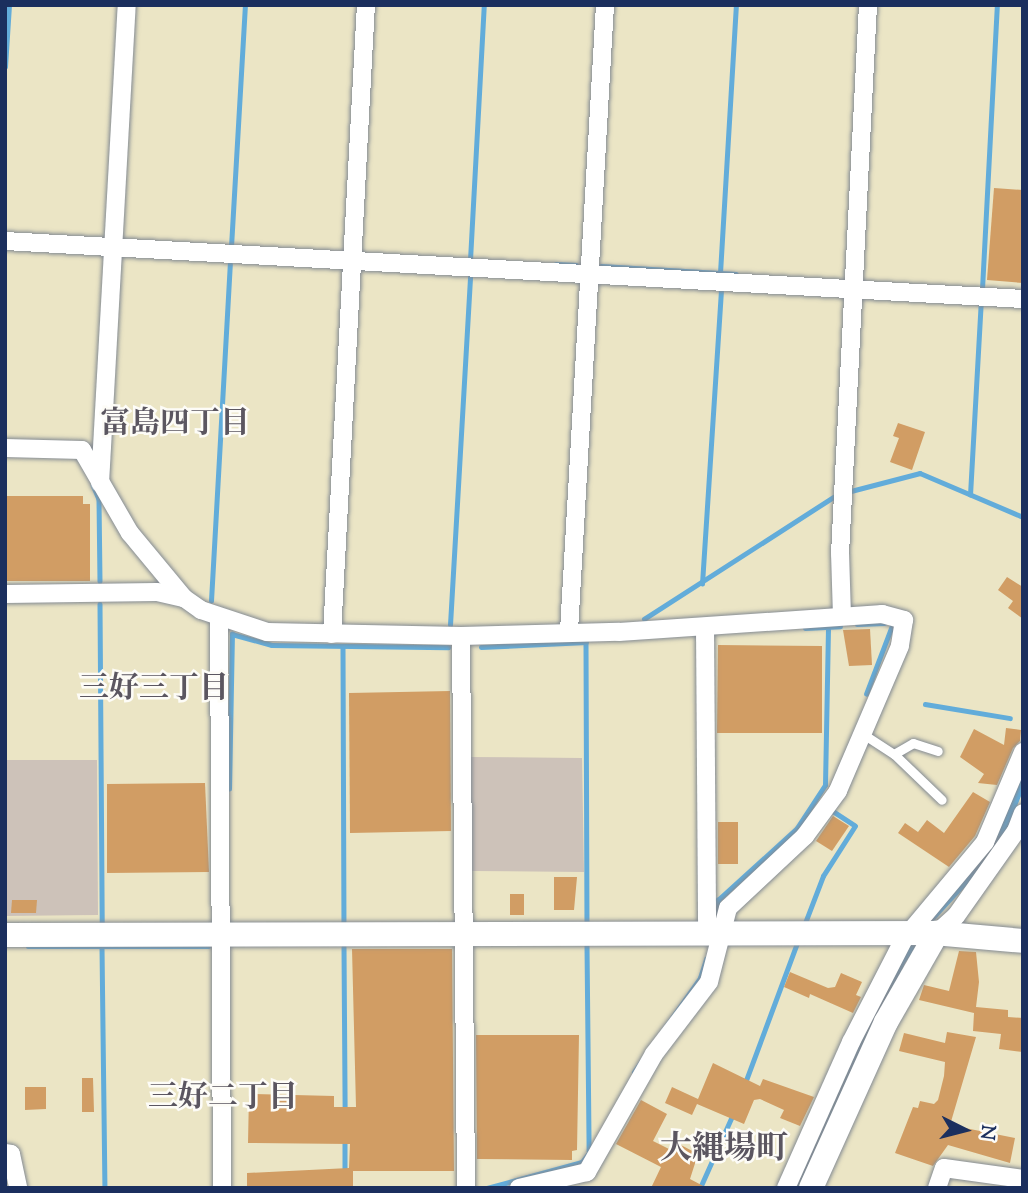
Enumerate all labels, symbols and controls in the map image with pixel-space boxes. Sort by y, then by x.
district label: 富島四丁目 [100,407,250,443]
district label: 三好三丁目 [79,672,229,708]
district label: 三好二丁目 [148,1081,298,1117]
north arrow [930,1095,1000,1165]
text: N [972,1123,1001,1141]
district label: 大縄場町 [660,1131,788,1169]

